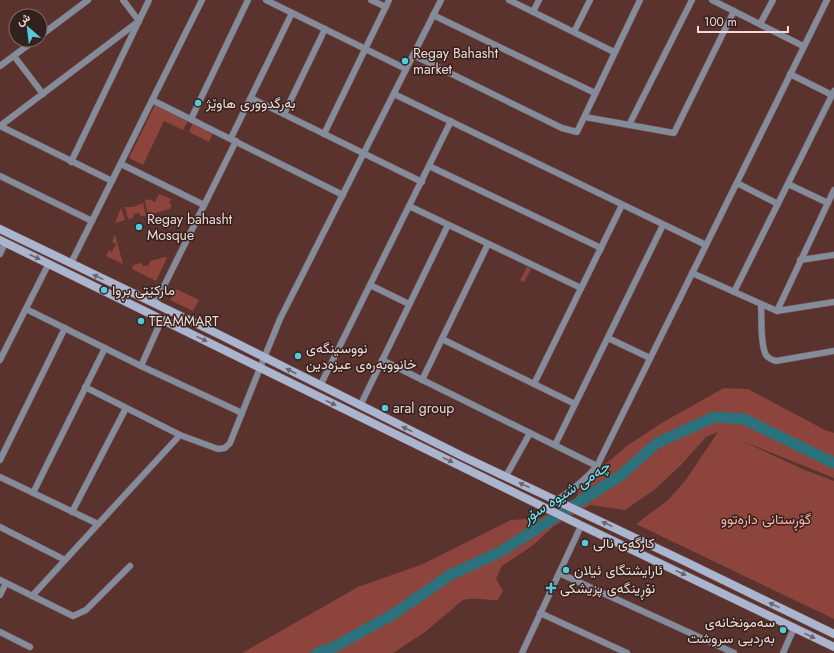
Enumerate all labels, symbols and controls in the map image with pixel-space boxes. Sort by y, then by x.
north arrow [8,8,48,48]
scale bar [698,8,788,34]
text: ش [14,9,33,29]
text: 100 m [704,13,737,31]
place label: Regay Bahasht market [413,43,499,79]
marker: Regay Bahasht market [400,56,410,66]
place label: بەرگدووری هاوێژ [205,93,296,113]
marker: بەرگدووری هاوێژ [193,98,203,108]
place label: Regay bahasht Mosque [147,209,233,245]
marker: Regay bahasht Mosque [134,222,144,232]
one-way arrow [30,254,41,260]
one-way arrow [93,274,104,280]
place label: مارکێتی بڕوا [112,280,175,302]
marker: مارکێتی بڕوا [99,285,109,295]
place label: TEAMMART [149,311,219,331]
marker: TEAMMART [136,316,146,326]
one-way arrow [196,336,208,342]
place label: نووسینگەی خانووبەرەی عیزەدین [306,338,417,374]
marker: نووسینگەی خانووبەرەی عیزەدین [293,351,303,361]
one-way arrow [285,368,296,374]
place label: aral group [393,398,454,418]
one-way arrow [326,400,337,406]
marker: aral group [380,403,390,413]
one-way arrow [401,426,413,432]
water label: چەمی شیوە سۆر [517,455,615,529]
one-way arrow [442,457,454,463]
one-way arrow [519,482,530,488]
park label: گۆڕستانی دارەتوو [721,509,811,531]
one-way arrow [601,520,612,527]
place label: کارگەی نالی [593,533,655,553]
marker: کارگەی نالی [580,538,590,548]
place label: ئارایشتگای ئیلان [574,560,663,580]
marker: ئارایشتگای ئیلان [561,565,571,575]
one-way arrow [675,570,686,577]
place label: نۆڕینگەی پزیشکی [560,578,655,600]
marker: نۆڕینگەی پزیشکی [545,582,557,594]
one-way arrow [768,602,780,608]
place label: سەمونخانەی بەردیی سروشت [687,612,775,648]
marker: سەمونخانەی بەردیی سروشت [778,625,788,635]
one-way arrow [805,633,816,639]

